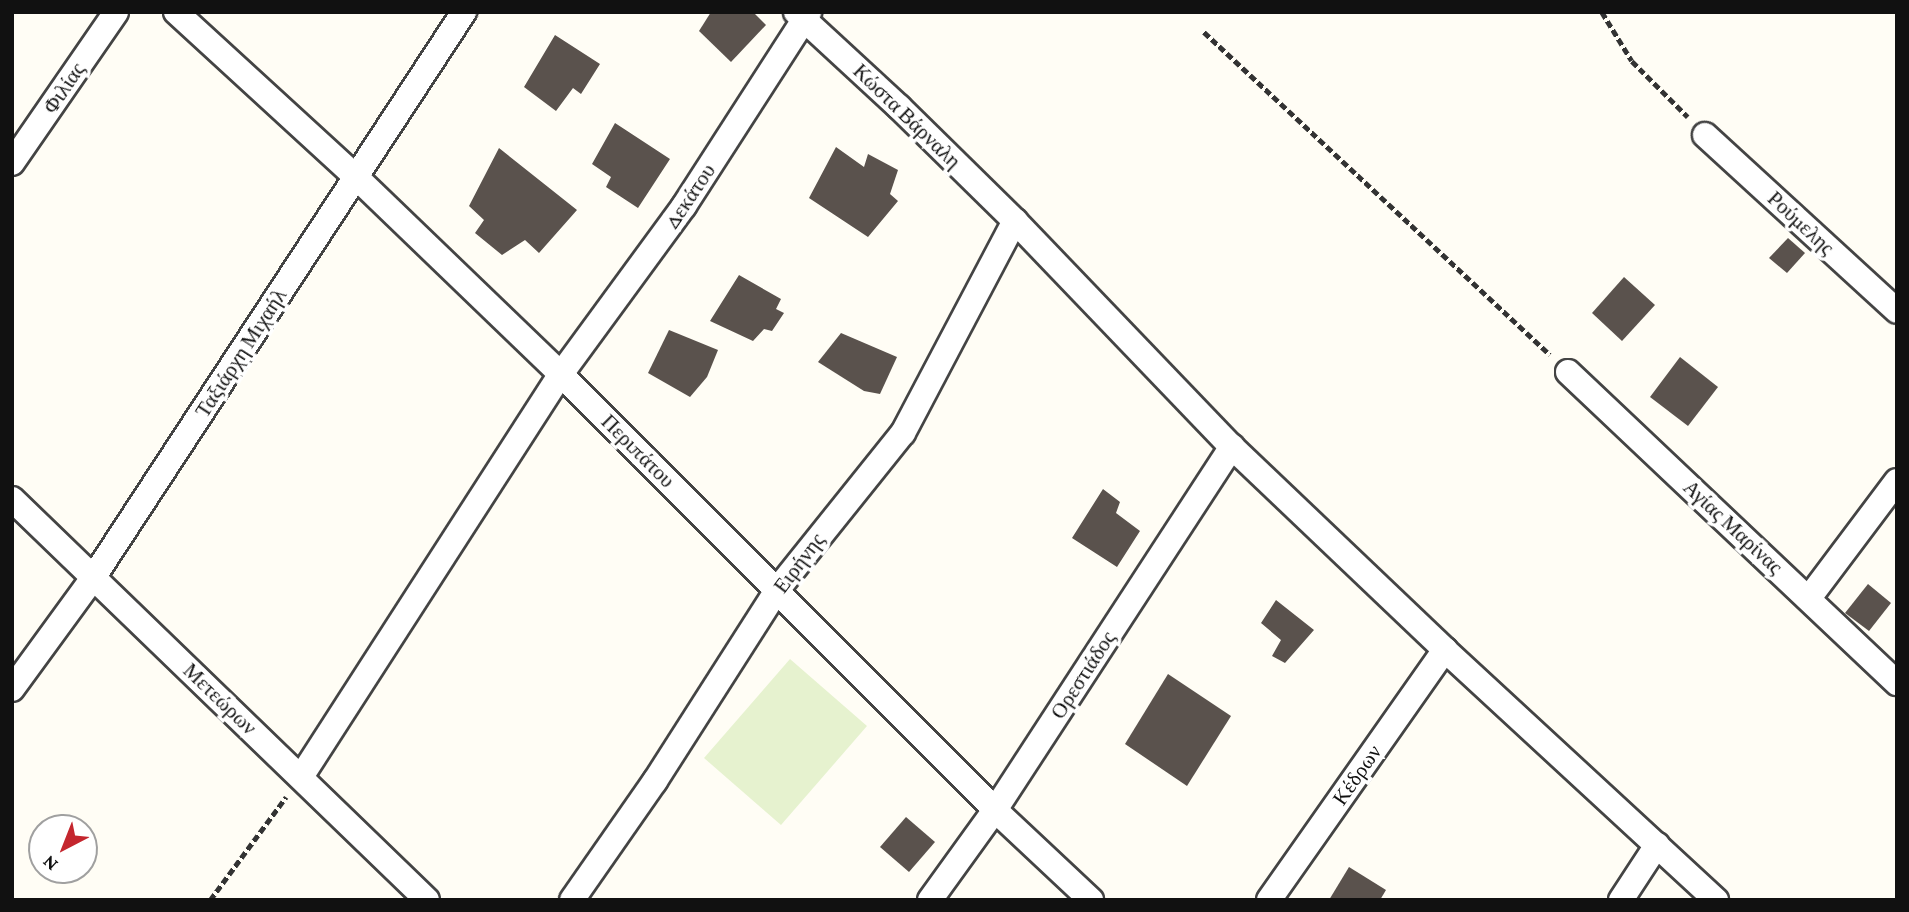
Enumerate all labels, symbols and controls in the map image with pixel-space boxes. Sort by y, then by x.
street label: Φιλίας [38,58,90,118]
street label: Κώστα Βάρναλη [848,58,966,174]
street label: Δεκάτου [659,159,721,233]
street label: Ρούμελης [1762,186,1840,260]
street label: Ταξιάρχη Μιχαήλ [190,284,292,422]
street label: Περιπάτου [596,409,680,493]
street label: Αγίας Μαρίνας [1678,475,1788,579]
street label: Ειρήνης [768,528,830,598]
street label: Ορεστιάδος [1045,626,1121,724]
street label: Μετεώρων [178,658,262,740]
street label: Κέδρων [1327,740,1387,810]
north arrow [28,814,98,884]
text: N [38,851,62,876]

